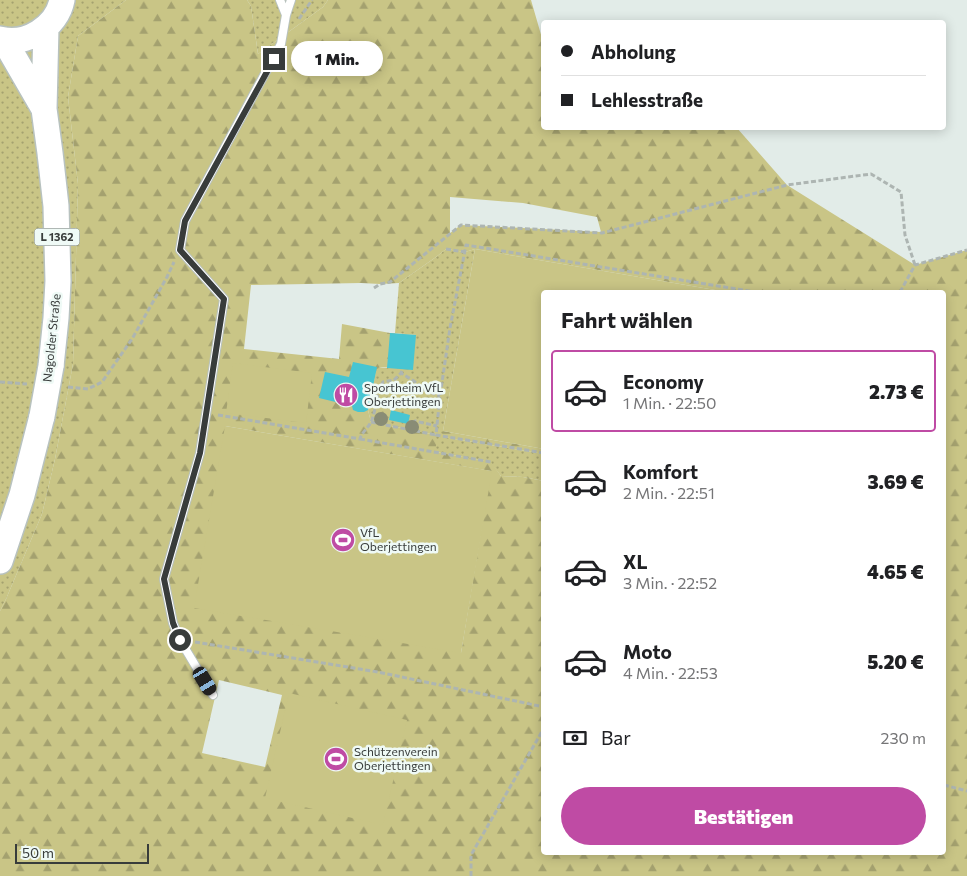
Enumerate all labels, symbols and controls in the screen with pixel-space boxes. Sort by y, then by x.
text: Abholung [591,40,676,63]
callout: 1 Min. [292,42,384,76]
route end [263,48,285,70]
text: 1 Min. [315,49,359,68]
text: Lehlesstraße [591,88,703,111]
road number: L 1362 [34,228,80,246]
street label: Nagolder Straße [39,293,63,383]
text: Fahrt wählen [561,306,693,333]
icon: car [563,369,608,414]
text: Economy [623,370,704,393]
place label: Sportheim VfL Oberjettingen [364,380,444,408]
text: 2.73 € [869,380,924,403]
restaurant icon: Sportheim VfL Oberjettingen [333,382,359,408]
text: 1 Min. · 22:50 [623,393,716,412]
icon: car [563,459,608,504]
text: Komfort [623,460,698,483]
text: 3.69 € [868,470,924,493]
text: 2 Min. · 22:51 [623,483,715,502]
place label: VfL Oberjettingen [360,525,437,553]
sports icon: VfL Oberjettingen [330,527,356,553]
icon: car [563,549,608,594]
text: XL [623,550,648,573]
text: 4.65 € [867,560,924,583]
text: 3 Min. · 22:52 [623,573,717,592]
route start [169,629,191,651]
icon: car [563,639,608,684]
text: Moto [623,640,672,663]
text: 5.20 € [867,650,924,673]
text: 4 Min. · 22:53 [623,663,718,682]
car [190,664,219,698]
icon: cash [561,724,589,752]
text: Bar [601,726,631,749]
text: 230 m [881,728,926,747]
place label: Schützenverein Oberjettingen [354,744,438,772]
sports icon: Schützenverein Oberjettingen [323,746,349,772]
button: Bestätigen [561,787,926,845]
scale bar [15,841,149,864]
text: 50 m [22,844,54,861]

